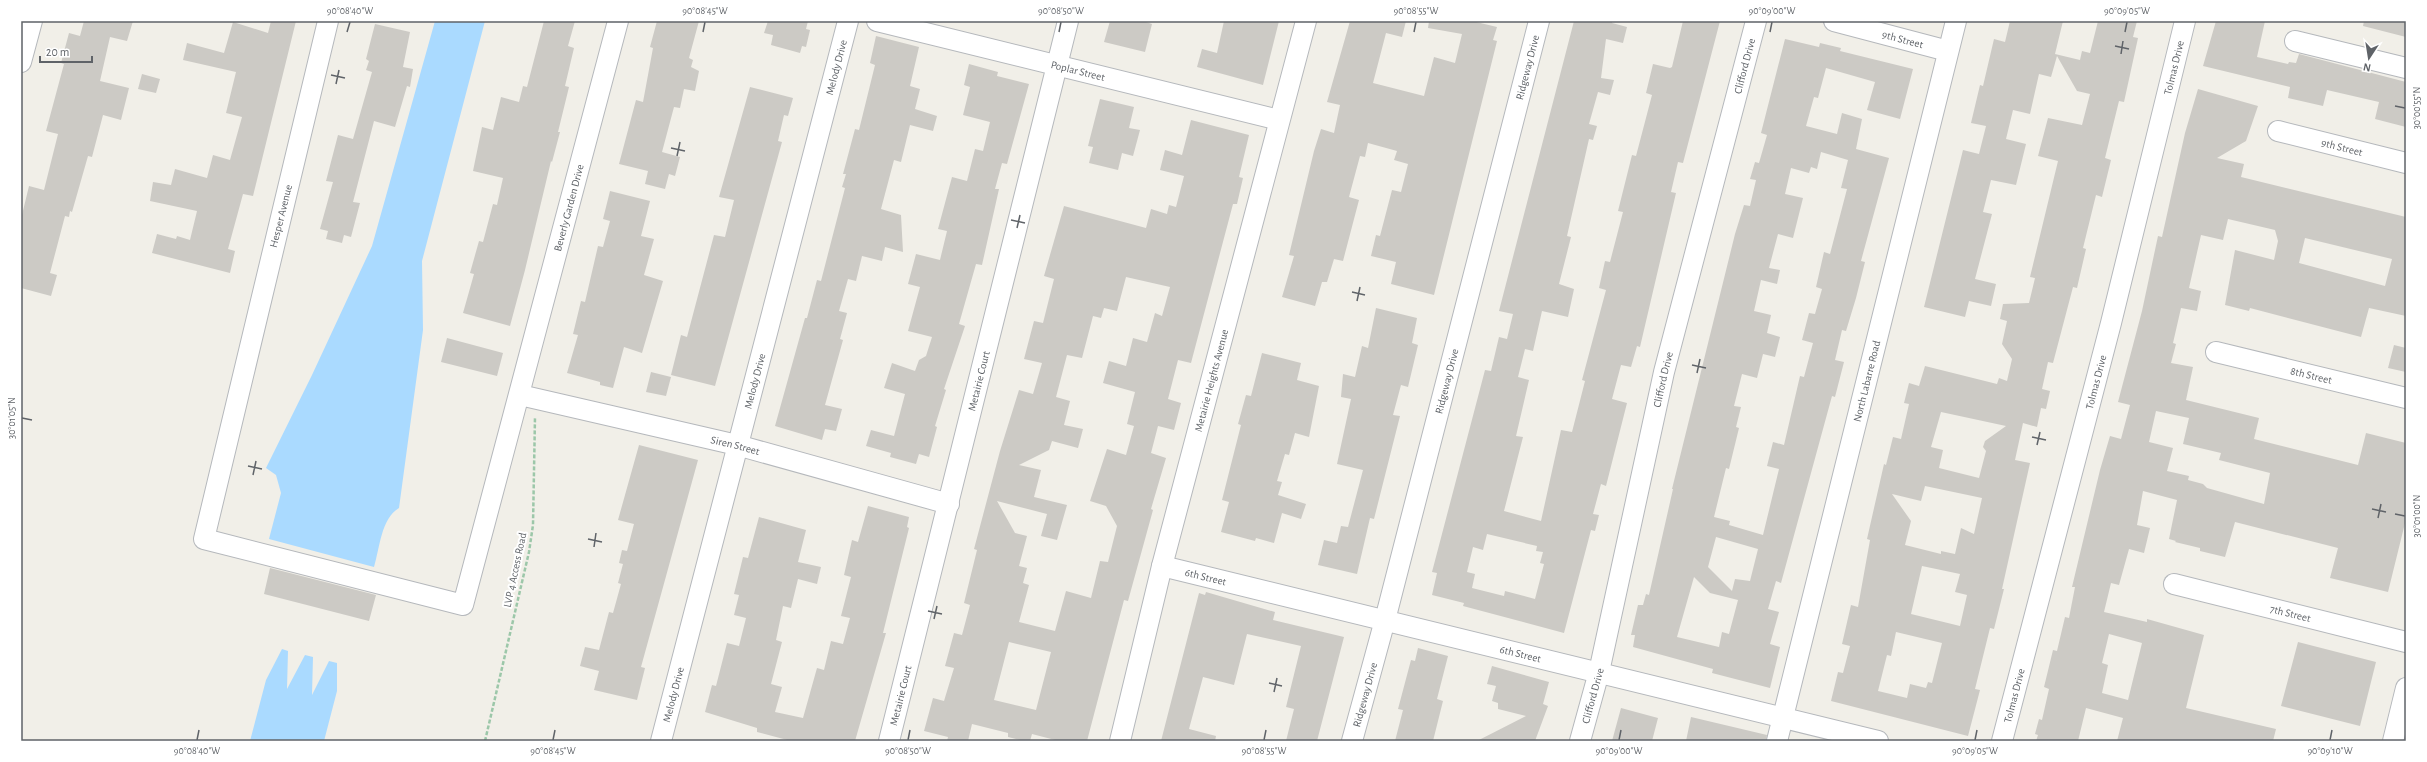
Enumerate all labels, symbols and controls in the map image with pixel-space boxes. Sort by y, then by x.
text: 90°08'40"W [327,6,373,16]
text: 90°08'45"W [682,6,728,16]
text: 90°08'50"W [1038,6,1084,16]
text: 90°08'55"W [1394,6,1438,16]
text: 90°09'00"W [1749,6,1796,16]
text: 90°09'05"W [2104,6,2150,16]
street label: 9th Street [1881,28,1925,50]
street label: Ridgeway Drive [1513,34,1541,101]
street label: Clifford Drive [1732,37,1757,95]
scale bar [40,38,92,64]
street label: Melody Drive [823,38,848,96]
north arrow [2349,38,2389,78]
street label: Tolmas Drive [2162,39,2186,96]
text: 20 m [46,46,69,58]
street label: Poplar Street [1050,59,1107,83]
text: N [2362,61,2372,73]
text: 30°00'55"N [2412,87,2422,129]
street label: 9th Street [2320,137,2364,158]
street label: Beverly Garden Drive [552,163,585,252]
street label: Hesper Avenue [268,183,294,249]
street label: Metairie Heights Avenue [1192,328,1230,433]
street label: North Labarre Road [1851,339,1882,423]
street label: Ridgeway Drive [1433,348,1460,415]
street label: Metairie Court [966,349,991,412]
street label: Clifford Drive [1651,350,1675,408]
street label: Melody Drive [742,352,767,410]
street label: Tolmas Drive [2083,354,2108,410]
street label: 8th Street [2289,365,2334,385]
text: 30°01'05"N [7,397,17,439]
street label: Siren Street [710,434,761,457]
text: 30°01'00"N [2412,495,2422,537]
street label: LVP 4 Access Road [502,531,528,609]
street label: 6th Street [1184,566,1228,587]
street label: 7th Street [2269,603,2312,624]
street label: 6th Street [1499,643,1543,664]
street label: Ridgeway Drive [1351,661,1379,728]
street label: Metairie Court [888,664,913,727]
street label: Melody Drive [661,666,686,723]
street label: Clifford Drive [1580,667,1605,725]
street label: Tolmas Drive [2002,667,2026,724]
text: 90°08'40"W [174,746,220,756]
text: 90°08'45"W [530,746,576,756]
text: 90°08'50"W [885,746,931,756]
text: 90°08'55"W [1242,746,1286,756]
text: 90°09'00"W [1596,746,1643,756]
text: 90°09'05"W [1952,746,1998,756]
text: 90°09'10"W [2307,746,2353,756]

